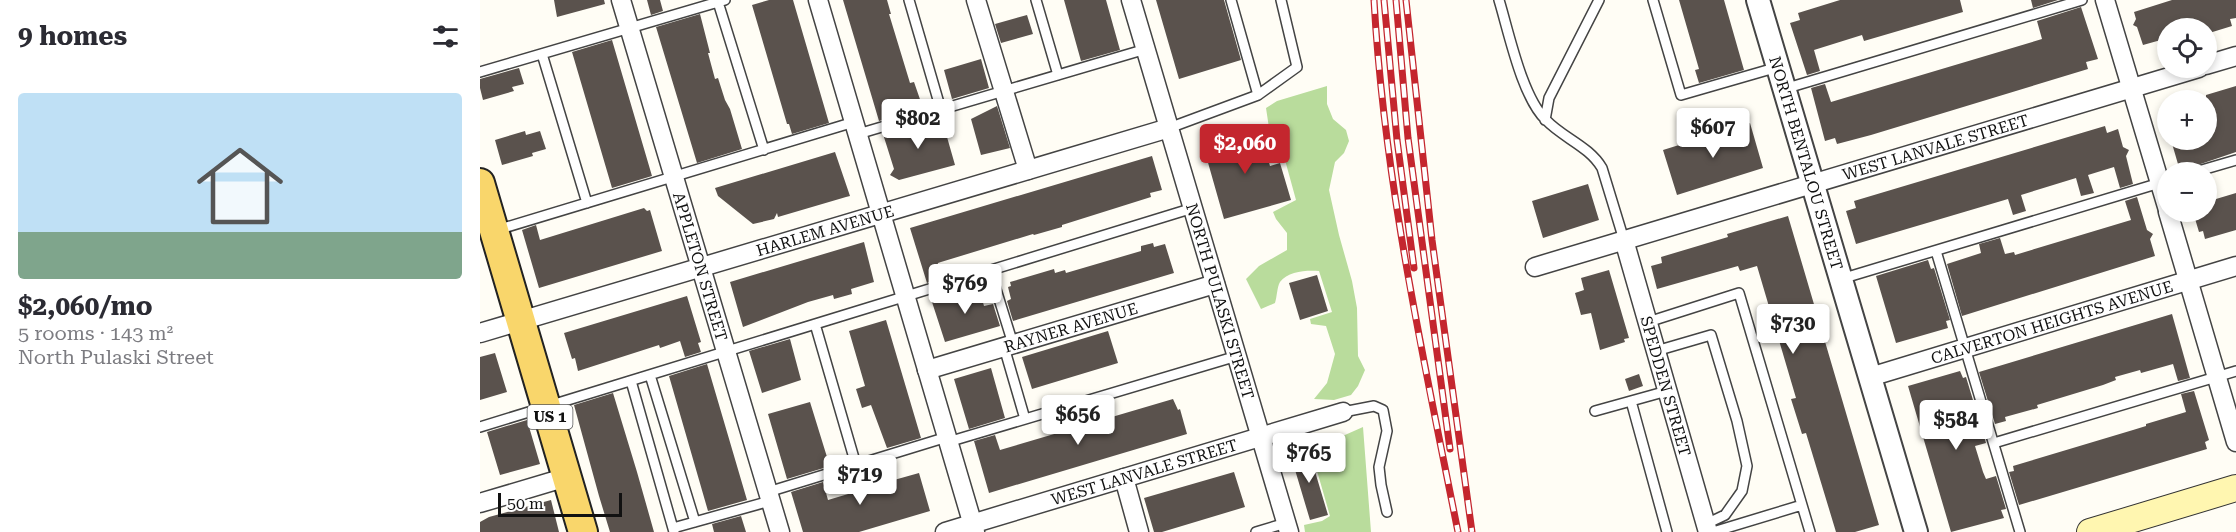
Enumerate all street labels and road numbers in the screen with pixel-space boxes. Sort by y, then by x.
street label: NORTH BENTALOU STREET [1766,54,1847,272]
street label: WEST LANVALE STREET [1840,110,2031,184]
street label: APPLETON STREET [669,190,732,343]
street label: HARLEM AVENUE [754,201,896,260]
street label: NORTH PULASKI STREET [1182,201,1259,402]
street label: CALVERTON HEIGHTS AVENUE [1929,276,2175,367]
street label: RAYNER AVENUE [1002,298,1140,356]
street label: SPEDDEN STREET [1637,314,1695,459]
road number: US 1 [528,405,572,429]
street label: WEST LANVALE STREET [1049,435,1240,509]

